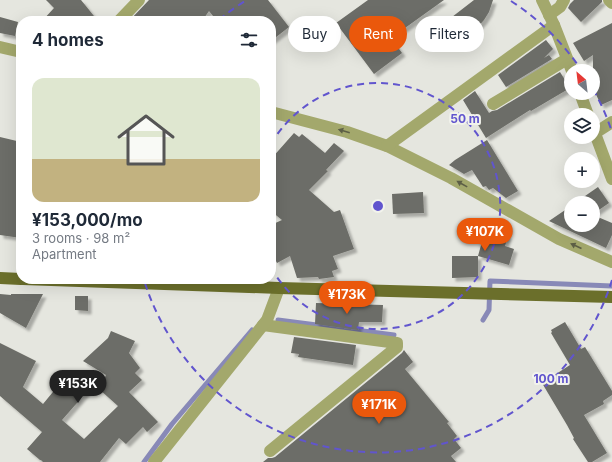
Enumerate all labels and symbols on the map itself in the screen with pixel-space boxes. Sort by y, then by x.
north arrow [564,64,600,100]
text: 50 m [450,111,480,126]
one-way arrow [338,128,350,134]
one-way arrow [456,181,468,188]
centre of rings [371,199,385,213]
pin: ¥107K [457,218,513,252]
one-way arrow [571,243,582,249]
pin: ¥173K [319,281,375,315]
pin: ¥153K [50,370,106,404]
text: 100 m [533,371,569,386]
pin: ¥171K [351,391,407,425]

